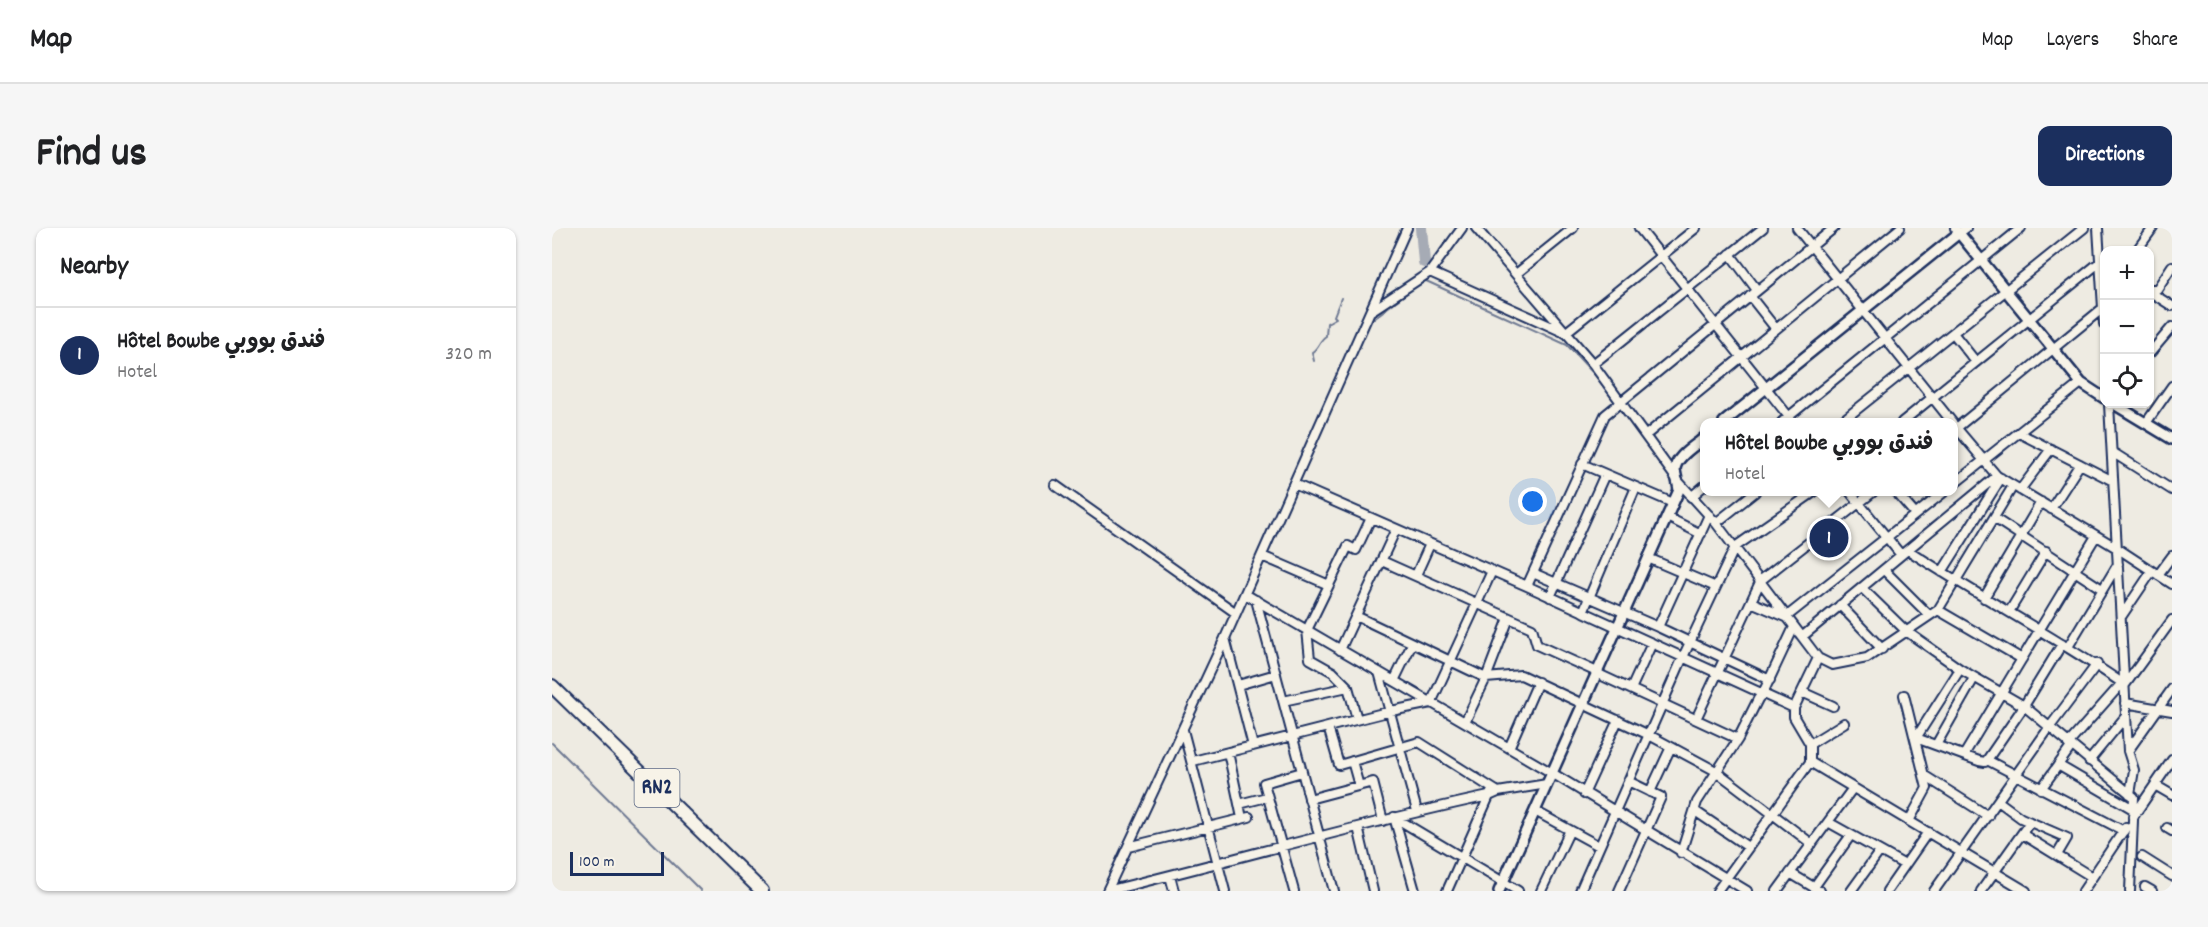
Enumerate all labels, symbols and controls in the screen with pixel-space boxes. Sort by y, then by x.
text: Map [30,21,72,61]
text: Map [1982,26,2013,56]
text: Layers [2046,26,2099,56]
text: Share [2132,26,2178,56]
text: Find us [36,126,147,186]
button: Directions [2038,126,2172,186]
map controls [2100,246,2154,408]
button: + [2100,246,2154,300]
text: Nearby [60,249,128,286]
button: − [2100,300,2154,354]
text: Hôtel Bowbe فندق بووبي [117,327,325,358]
text: 1 [77,341,82,369]
text: 320 m [445,341,492,369]
button: locate [2100,354,2154,408]
text: Hotel [117,359,157,387]
popup [1700,418,1958,496]
text: Hôtel Bowbe فندق بووبي [1725,429,1933,460]
text: Hotel [1725,461,1765,489]
your location [1518,487,1547,516]
pin: 1 [1810,516,1848,560]
road number: RN2 [634,769,680,807]
scale bar [570,849,664,876]
text: 100 m [579,851,615,874]

